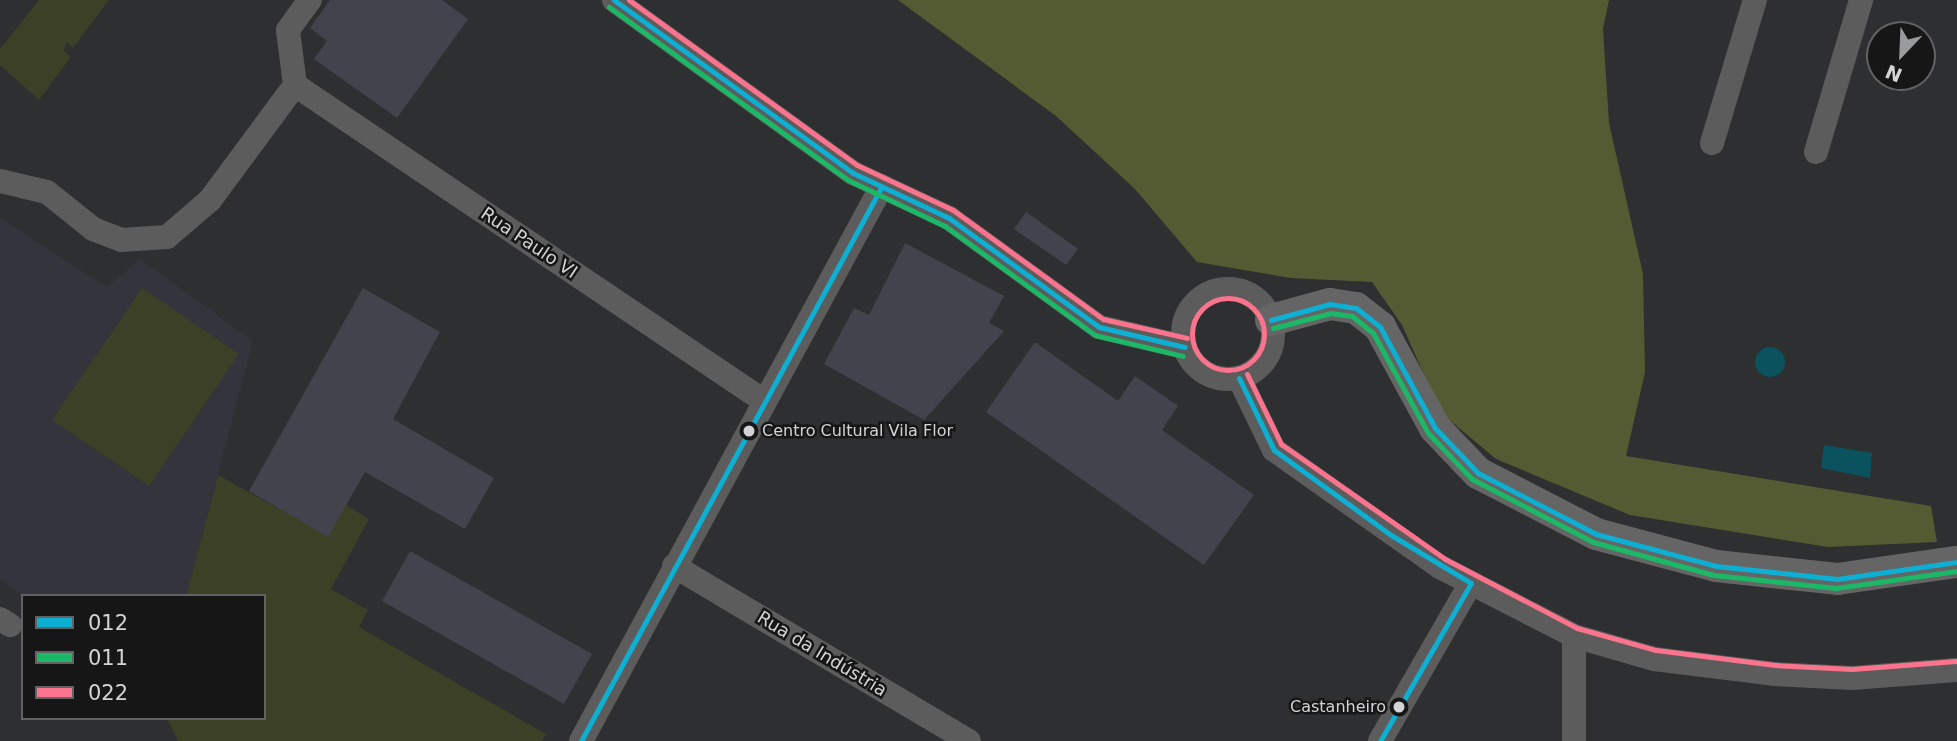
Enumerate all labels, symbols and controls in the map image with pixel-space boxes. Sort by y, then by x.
north arrow [1866,21,1936,91]
text: N [1882,60,1905,87]
street label: Rua Paulo VI [477,203,581,283]
place label: Centro Cultural Vila Flor [762,421,953,441]
marker: Centro Cultural Vila Flor [742,424,756,438]
legend [21,594,266,720]
street label: Rua da Indústria [753,607,891,701]
text: 012 [88,611,128,635]
text: 011 [88,646,128,670]
text: 022 [88,681,128,705]
place label: Castanheiro [1290,697,1386,717]
marker: Castanheiro [1392,700,1406,714]

